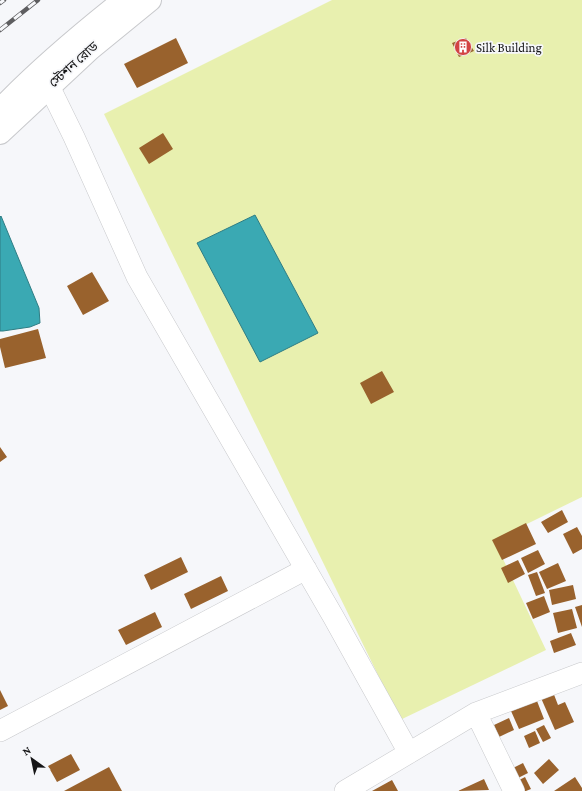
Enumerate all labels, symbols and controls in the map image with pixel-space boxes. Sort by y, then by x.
building icon: Silk Building [453,37,473,57]
street label: স্টেশন রোড [46,38,101,90]
place label: Silk Building [476,40,543,55]
north arrow [12,739,52,779]
text: N [20,743,33,758]

